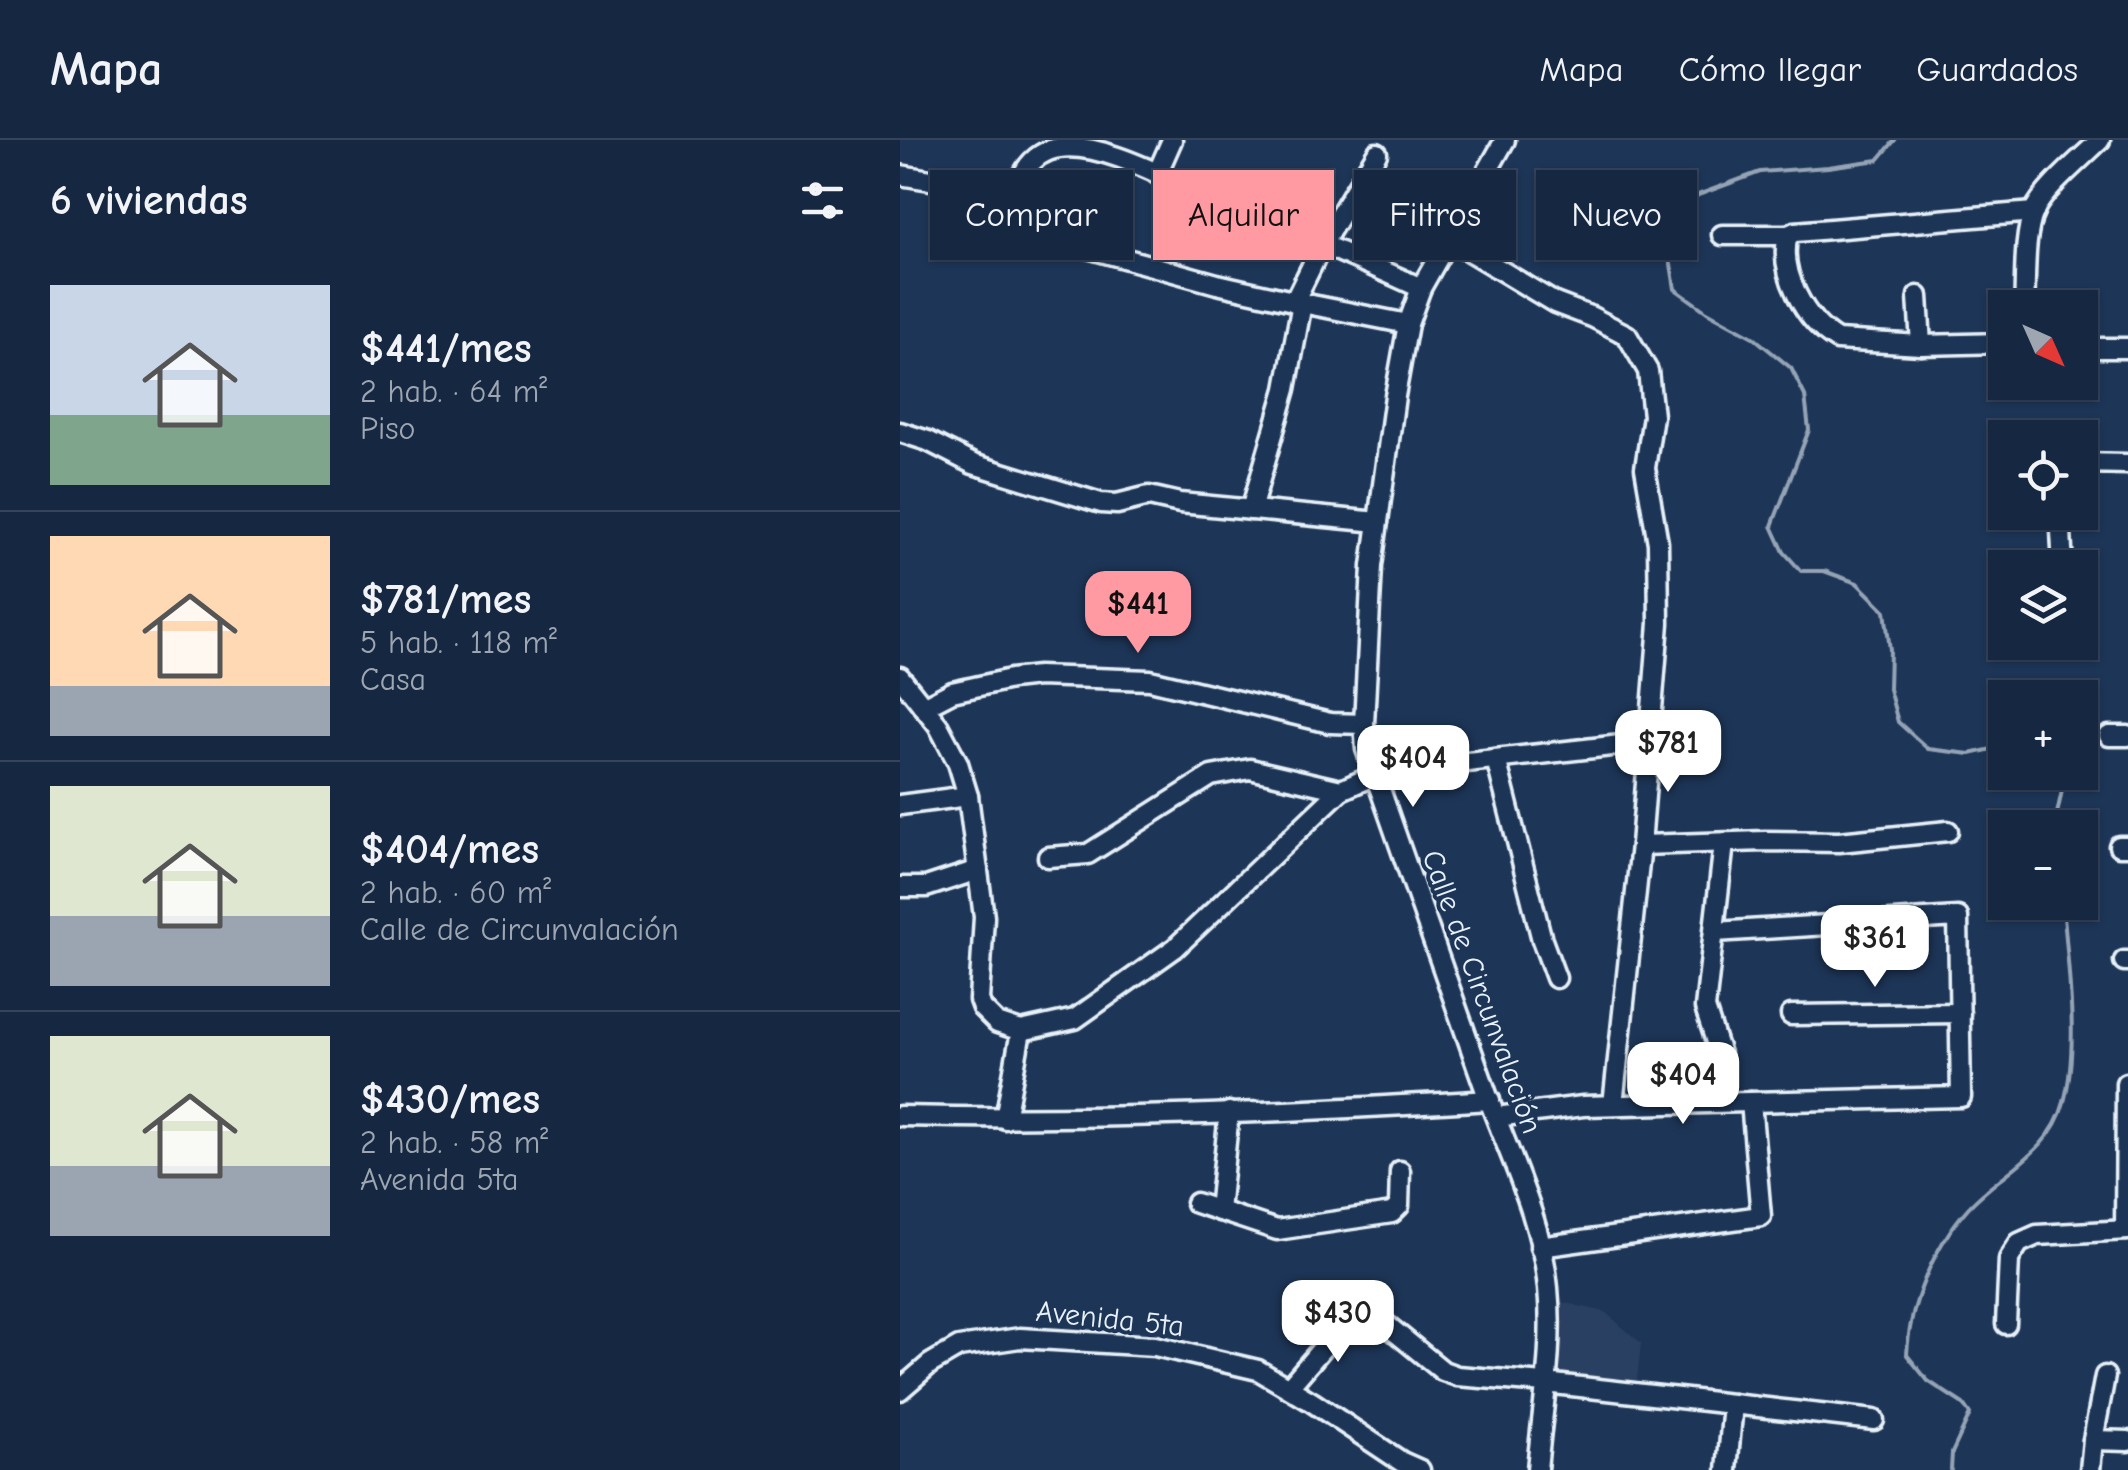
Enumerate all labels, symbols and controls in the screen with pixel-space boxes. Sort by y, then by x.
text: Mapa [50,42,162,97]
text: Mapa [1540,49,1624,90]
text: Cómo llegar [1679,49,1861,90]
text: Guardados [1916,49,2078,90]
chip: Comprar [930,170,1133,260]
chip: Alquilar [1153,170,1334,260]
chip: Filtros [1354,170,1516,260]
chip: Nuevo [1536,170,1697,260]
icon: filters [795,173,850,228]
text: 6 viviendas [50,176,248,225]
north arrow [1988,290,2098,400]
map controls [1988,290,2098,920]
text: $441/mes [360,324,532,373]
icon: home [130,325,250,445]
text: 2 hab. · 64 m² [360,373,547,410]
text: Piso [360,410,415,447]
button: locate [1988,420,2098,530]
button: layers [1988,550,2098,660]
pin: $441 [1079,571,1197,656]
text: $781/mes [360,575,531,624]
icon: home [130,576,250,696]
text: $441 [1107,585,1169,622]
text: 5 hab. · 118 m² [360,624,557,661]
text: Casa [360,661,426,698]
button: + [1988,680,2098,790]
pin: $781 [1609,710,1727,795]
text: $781 [1637,724,1699,761]
pin: $404 [1354,725,1472,810]
text: $404 [1379,739,1447,776]
button: − [1988,810,2098,920]
text: $404/mes [360,825,539,874]
icon: home [130,826,250,946]
street label: Calle de Circunvalación [1414,846,1550,1138]
text: 2 hab. · 60 m² [360,874,551,911]
pin: $361 [1816,905,1934,990]
text: Calle de Circunvalación [360,911,679,948]
text: $361 [1843,919,1907,956]
pin: $404 [1624,1042,1742,1127]
text: $404 [1649,1056,1717,1093]
text: $430/mes [360,1075,540,1124]
icon: home [130,1076,250,1196]
text: 2 hab. · 58 m² [360,1124,548,1161]
text: Avenida 5ta [360,1161,519,1198]
pin: $430 [1279,1280,1397,1365]
street label: Avenida 5ta [1034,1294,1186,1344]
text: $430 [1304,1294,1372,1331]

